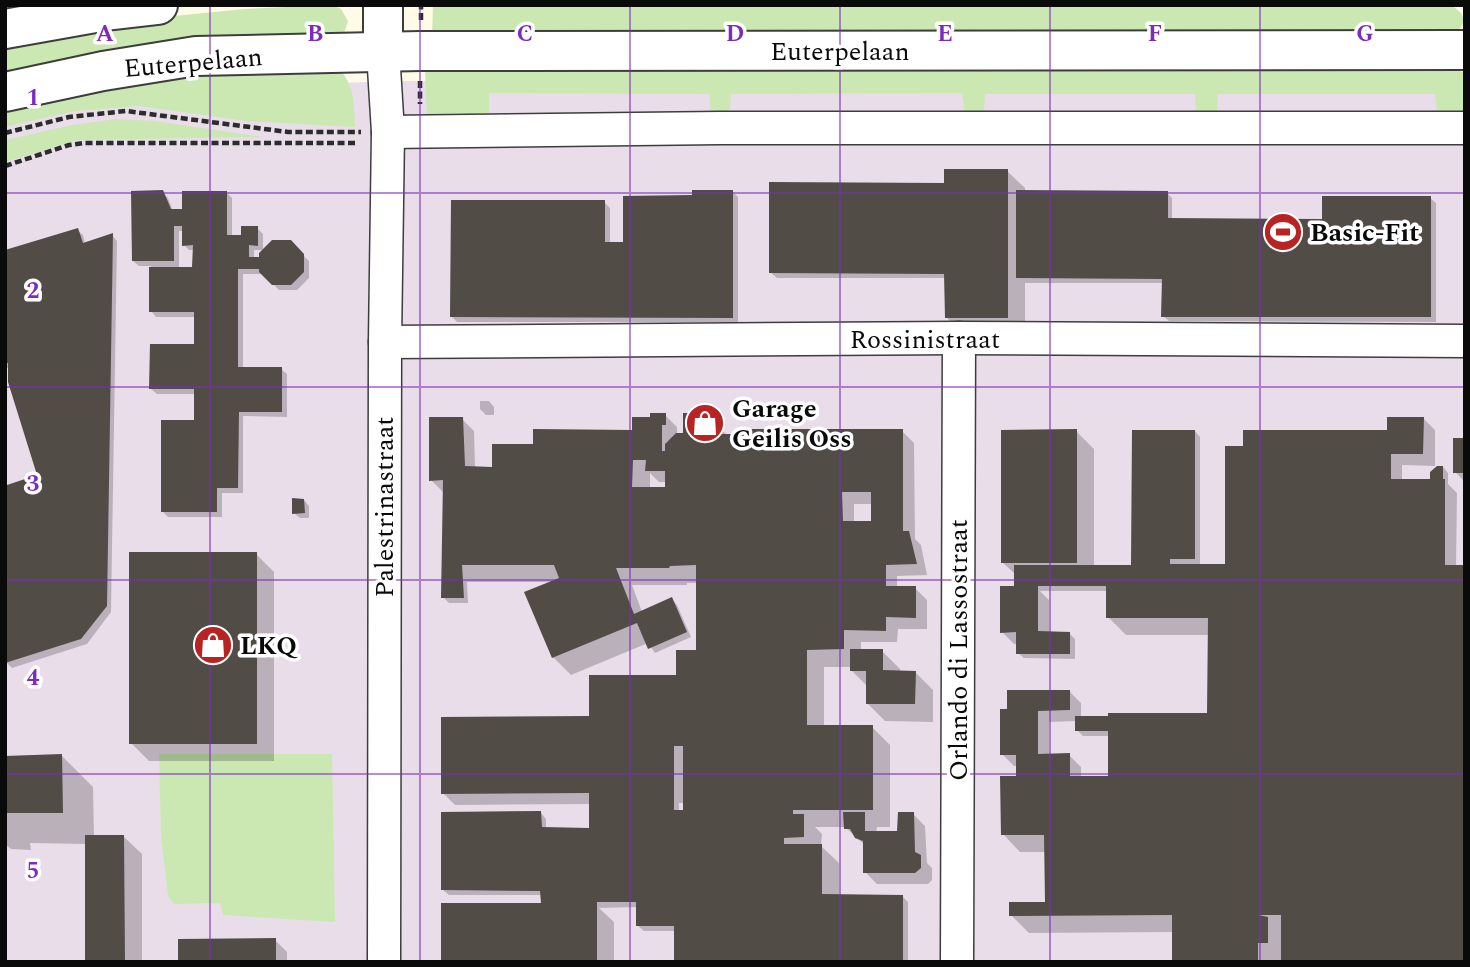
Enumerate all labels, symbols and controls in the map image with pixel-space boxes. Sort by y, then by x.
text: A [96,17,114,52]
text: B [307,17,323,52]
text: C [517,17,533,52]
text: D [726,17,744,52]
text: E [937,17,953,52]
text: F [1148,17,1162,52]
text: G [1356,17,1374,52]
street label: Euterpelaan [770,32,910,72]
street label: Euterpelaan [122,37,264,89]
text: 1 [27,81,39,116]
sports icon: Basic-Fit [1262,211,1304,253]
place label: Basic-Fit [1310,213,1419,253]
text: 2 [27,274,40,309]
street label: Rossinistraat [850,320,1000,360]
place label: Garage Geilis Oss [732,389,852,459]
shop icon: Garage Geilis Oss [684,402,726,444]
street label: Palestrinastraat [365,416,405,598]
text: 3 [27,467,40,502]
street label: Orlando di Lassostraat [939,519,979,781]
shop icon: LKQ [192,624,234,666]
place label: LKQ [240,626,298,666]
text: 4 [27,661,40,696]
text: 5 [27,854,39,889]

